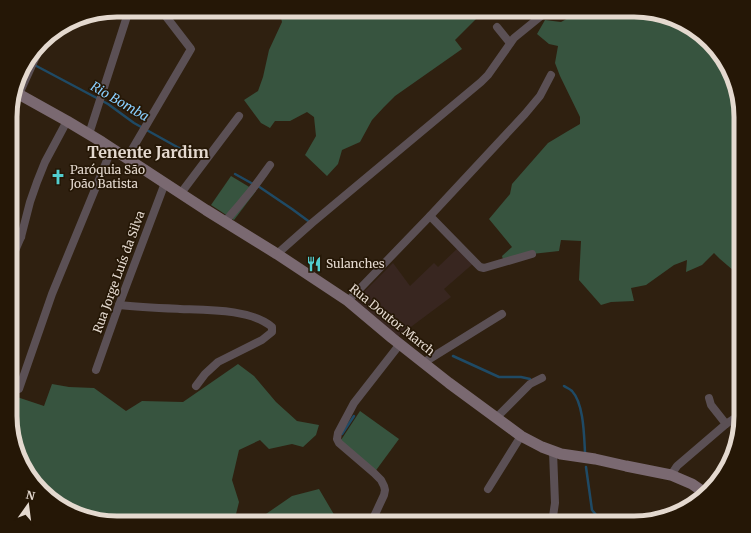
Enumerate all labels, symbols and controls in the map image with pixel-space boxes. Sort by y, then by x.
water label: Rio Bomba [87,78,152,125]
district label: Tenente Jardim [87,142,209,162]
place label: Paróquia São João Batista [69,162,145,191]
church icon: Paróquia São João Batista [49,168,67,186]
street label: Rua Jorge Luís da Silva [89,208,148,335]
restaurant icon: Sulanches [305,255,323,273]
place label: Sulanches [326,256,385,271]
street label: Rua Doutor March [347,281,438,359]
north arrow [8,485,48,525]
text: N [25,487,37,503]

